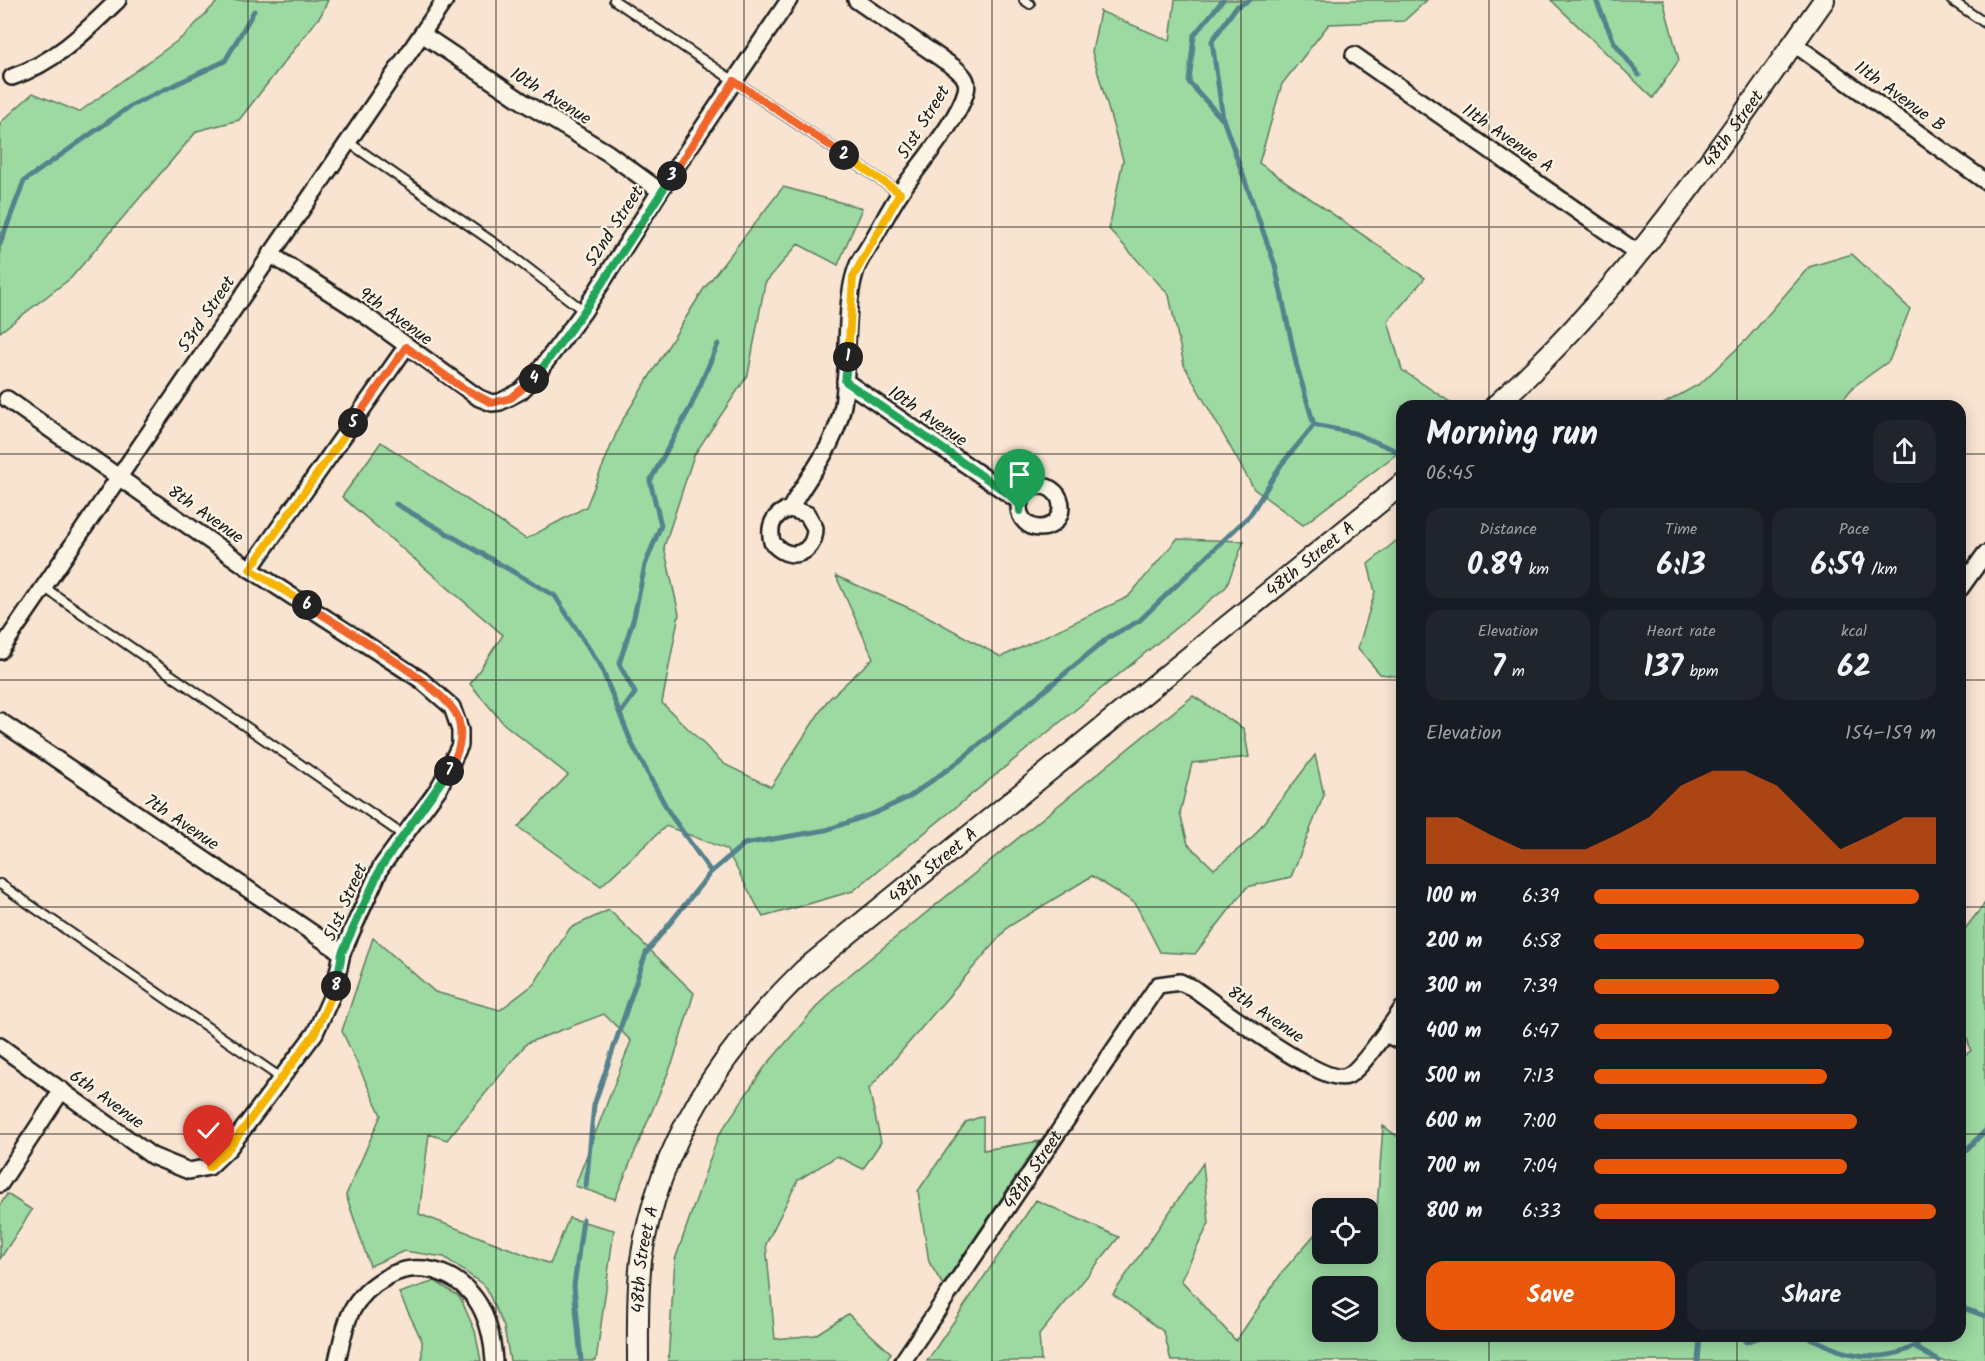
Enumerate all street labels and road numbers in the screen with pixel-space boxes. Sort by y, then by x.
street label: 11th Avenue B [1847,54,1951,140]
street label: 10th Avenue [504,61,597,134]
street label: 51st Street [890,79,959,166]
street label: 48th Street [1696,84,1773,175]
street label: 11th Avenue A [1455,97,1559,182]
street label: 52nd Street [578,180,653,273]
street label: 53rd Street [171,269,244,359]
street label: 9th Avenue [352,280,438,354]
street label: 10th Avenue [881,379,973,455]
street label: 8th Avenue [161,478,249,552]
street label: 48th Street A [1260,514,1362,605]
street label: 7th Avenue [138,787,225,859]
street label: 48th Street A [883,821,985,912]
street label: 51st Street [316,858,377,946]
street label: 8th Avenue [1221,979,1310,1052]
street label: 6th Avenue [62,1063,150,1137]
street label: 48th Street [997,1124,1072,1216]
street label: 48th Street A [625,1203,668,1314]

